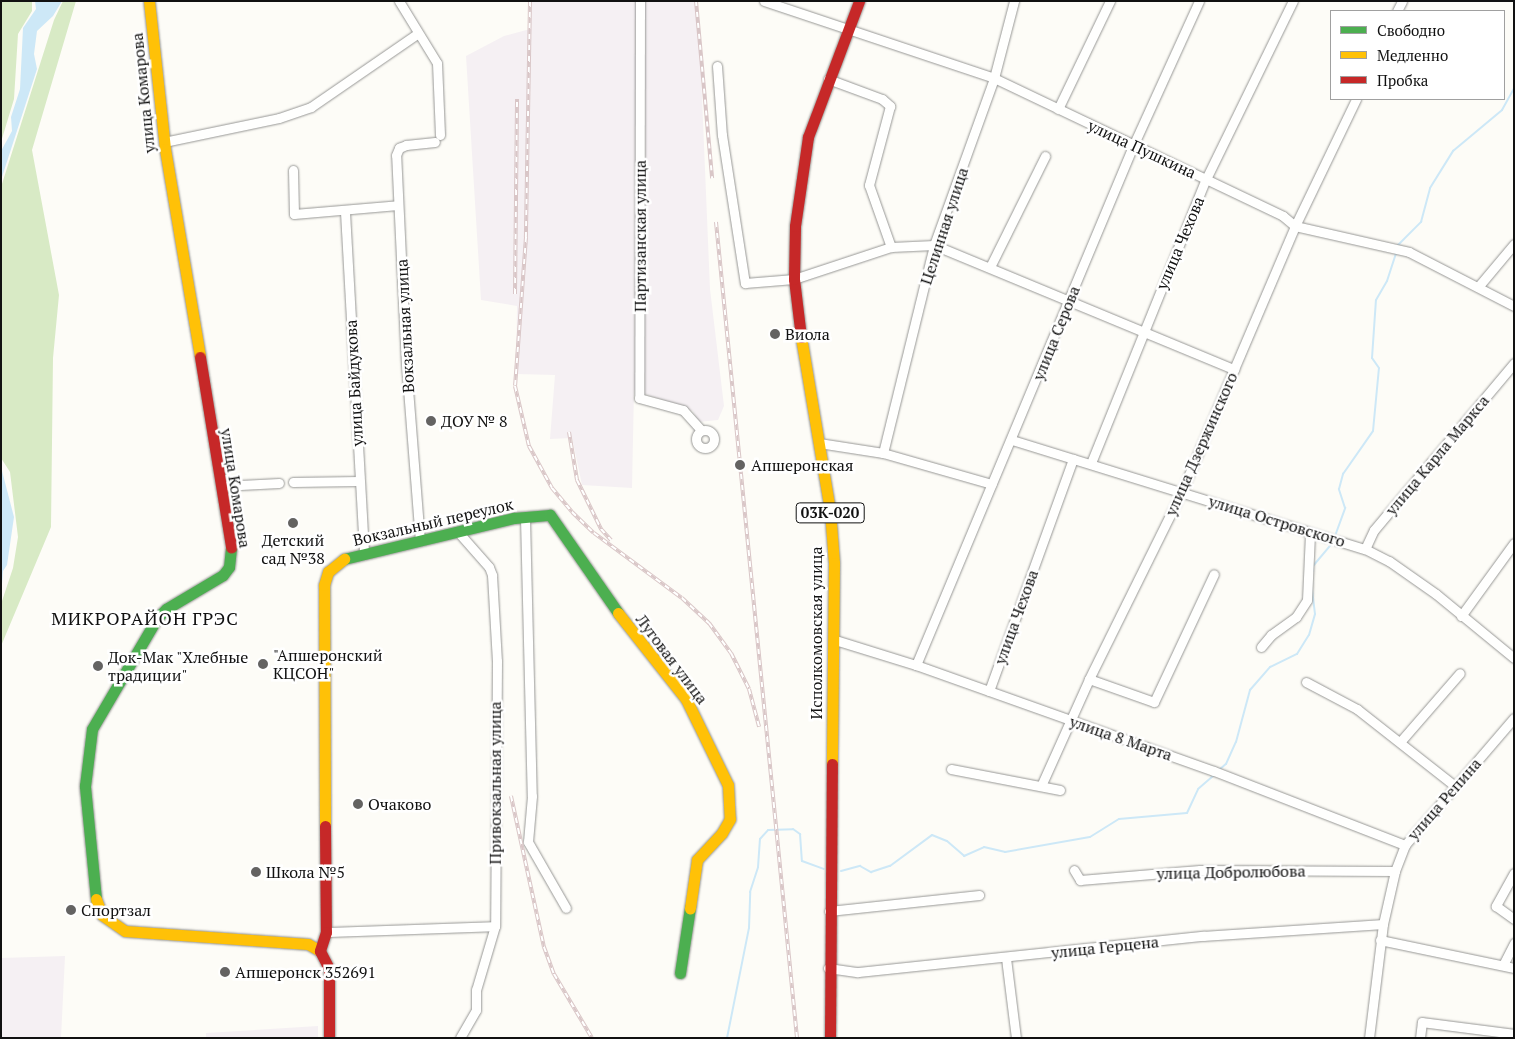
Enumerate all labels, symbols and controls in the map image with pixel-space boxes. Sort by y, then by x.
legend [1330,10,1505,100]
text: Свободно [1377,20,1445,40]
street label: улица Комарова [127,32,159,154]
text: Медленно [1377,45,1448,65]
text: Пробка [1377,70,1428,90]
street label: улица Пушкина [1085,116,1199,182]
street label: Партизанская улица [630,160,650,312]
street label: Целинная улица [916,165,972,287]
street label: улица Чехова [1152,193,1208,293]
street label: Вокзальная улица [392,259,418,393]
street label: улица Серова [1028,283,1084,383]
street label: улица Байдукова [341,319,367,447]
place label: Виола [785,324,830,344]
marker: Виола [769,328,781,340]
street label: улица Дзержинского [1161,369,1241,519]
street label: улица Карла Маркса [1381,391,1493,519]
place label: ДОУ № 8 [441,411,508,431]
marker: ДОУ № 8 [425,415,437,427]
street label: улица Комарова [217,427,255,549]
place label: Апшеронская [751,455,853,475]
marker: Апшеронская [733,458,747,472]
street label: улица Островского [1206,491,1348,551]
street label: Вокзальный переулок [351,494,515,550]
road number: 03К-020 [795,500,865,526]
marker: Детский сад №38 [287,517,299,529]
place label: Детский сад №38 [261,530,325,568]
street label: Исполкомовская улица [806,546,826,720]
street label: улица Чехова [990,567,1042,667]
district label: МИКРОРАЙОН ГРЭС [49,607,241,629]
street label: Луговая улица [632,610,712,708]
place label: "Апшеронский КЦСОН" [273,645,383,683]
place label: Док-Мак "Хлебные традиции" [108,647,249,685]
marker: "Апшеронский КЦСОН" [257,658,269,670]
marker: Док-Мак "Хлебные традиции" [92,660,104,672]
street label: Привокзальная улица [485,701,505,865]
street label: улица 8 Марта [1067,711,1175,765]
street label: улица Репина [1403,754,1485,844]
place label: Очаково [368,794,431,814]
marker: Очаково [352,798,364,810]
street label: улица Добролюбова [1156,861,1306,883]
place label: Школа №5 [266,862,345,882]
marker: Школа №5 [250,866,262,878]
place label: Спортзал [81,900,151,920]
marker: Спортзал [65,904,77,916]
street label: улица Герцена [1050,932,1160,962]
place label: Апшеронск 352691 [235,962,376,982]
marker: Апшеронск 352691 [219,966,231,978]

